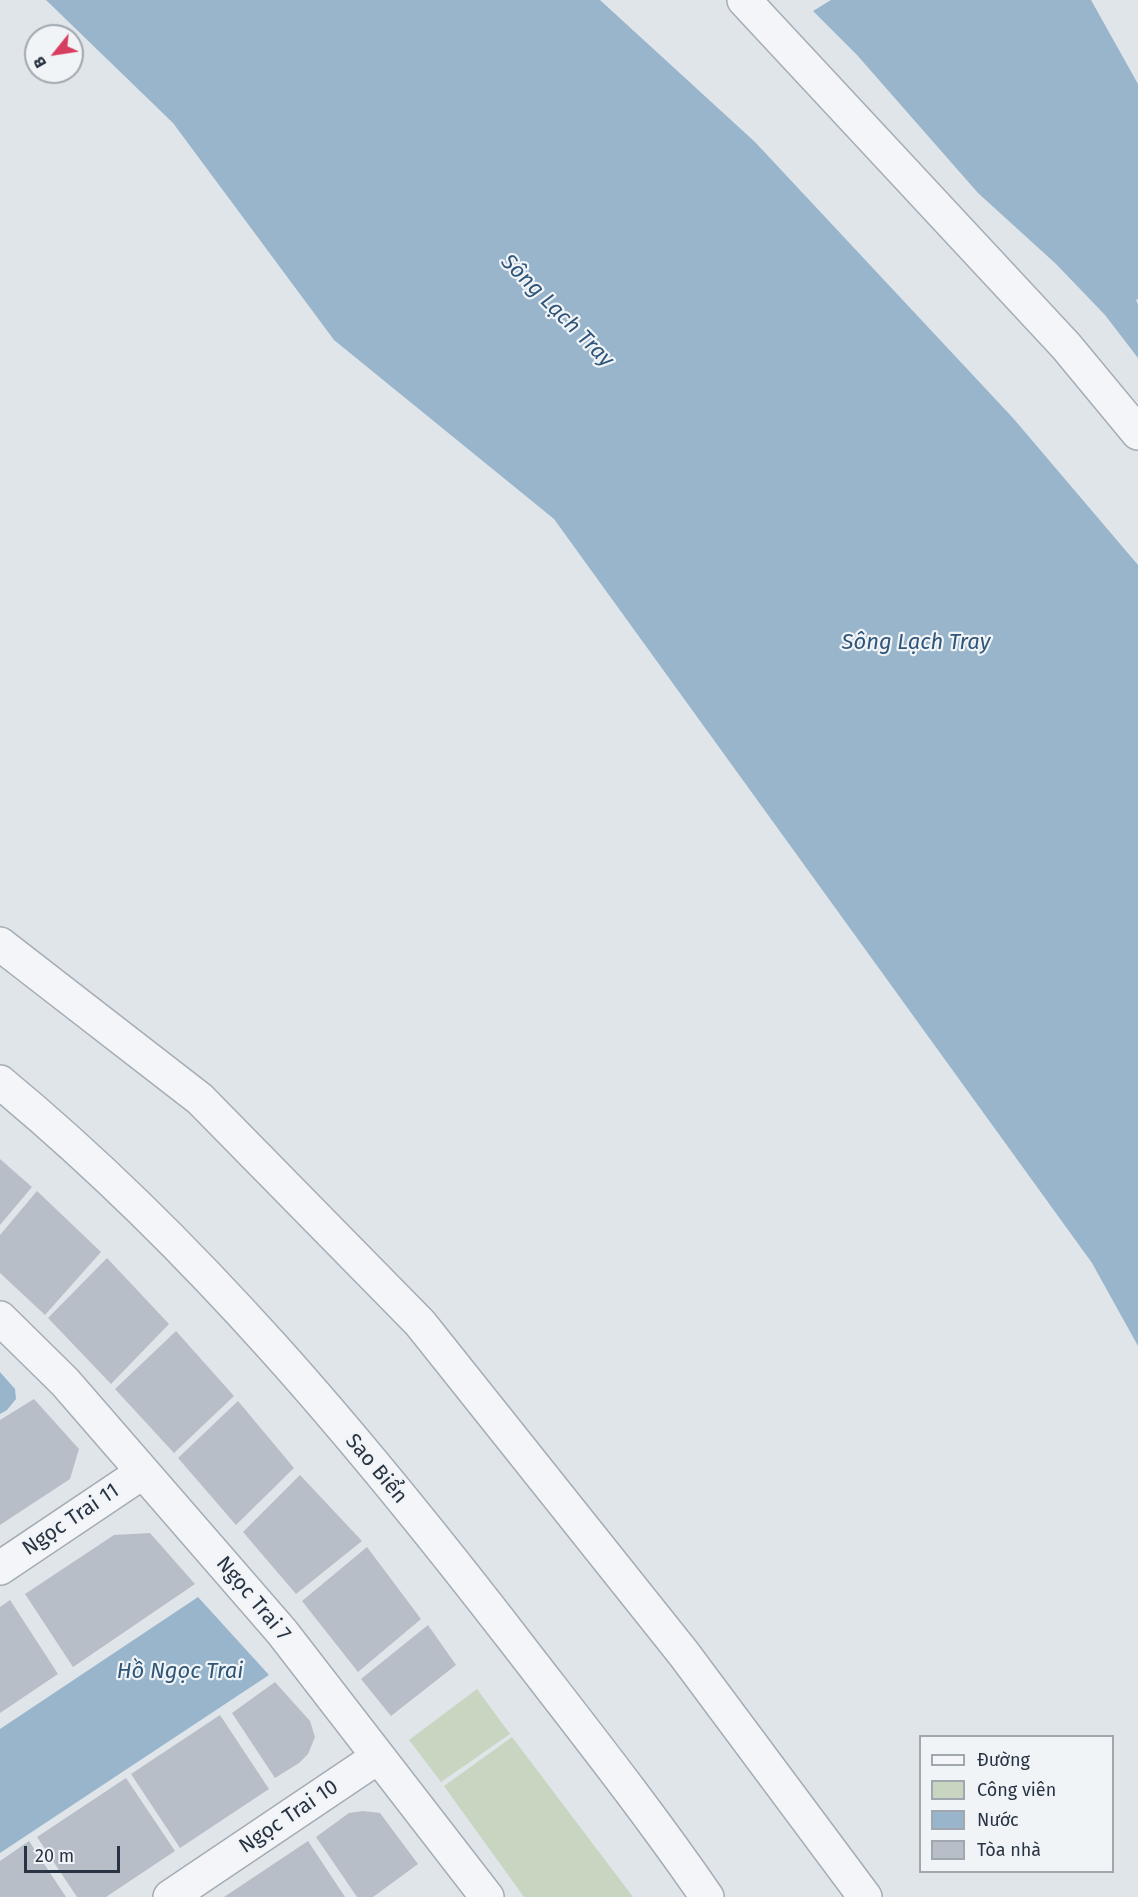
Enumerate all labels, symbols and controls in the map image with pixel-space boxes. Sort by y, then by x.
north arrow [24,24,84,84]
text: B [29,53,50,71]
water label: Sông Lạch Tray [495,249,619,373]
water label: Sông Lạch Tray [842,630,990,656]
street label: Sao Biển [340,1429,412,1509]
street label: Ngọc Trai 11 [18,1478,124,1562]
street label: Ngọc Trai 7 [210,1552,296,1646]
water label: Hồ Ngọc Trai [117,1659,243,1685]
legend [919,1735,1114,1873]
text: Đường [977,1749,1030,1771]
street label: Ngọc Trai 10 [235,1775,343,1859]
text: Công viên [977,1779,1056,1801]
text: Nước [977,1809,1019,1831]
scale bar [27,1834,123,1872]
text: Tòa nhà [977,1839,1041,1861]
text: 20 m [35,1845,74,1867]

